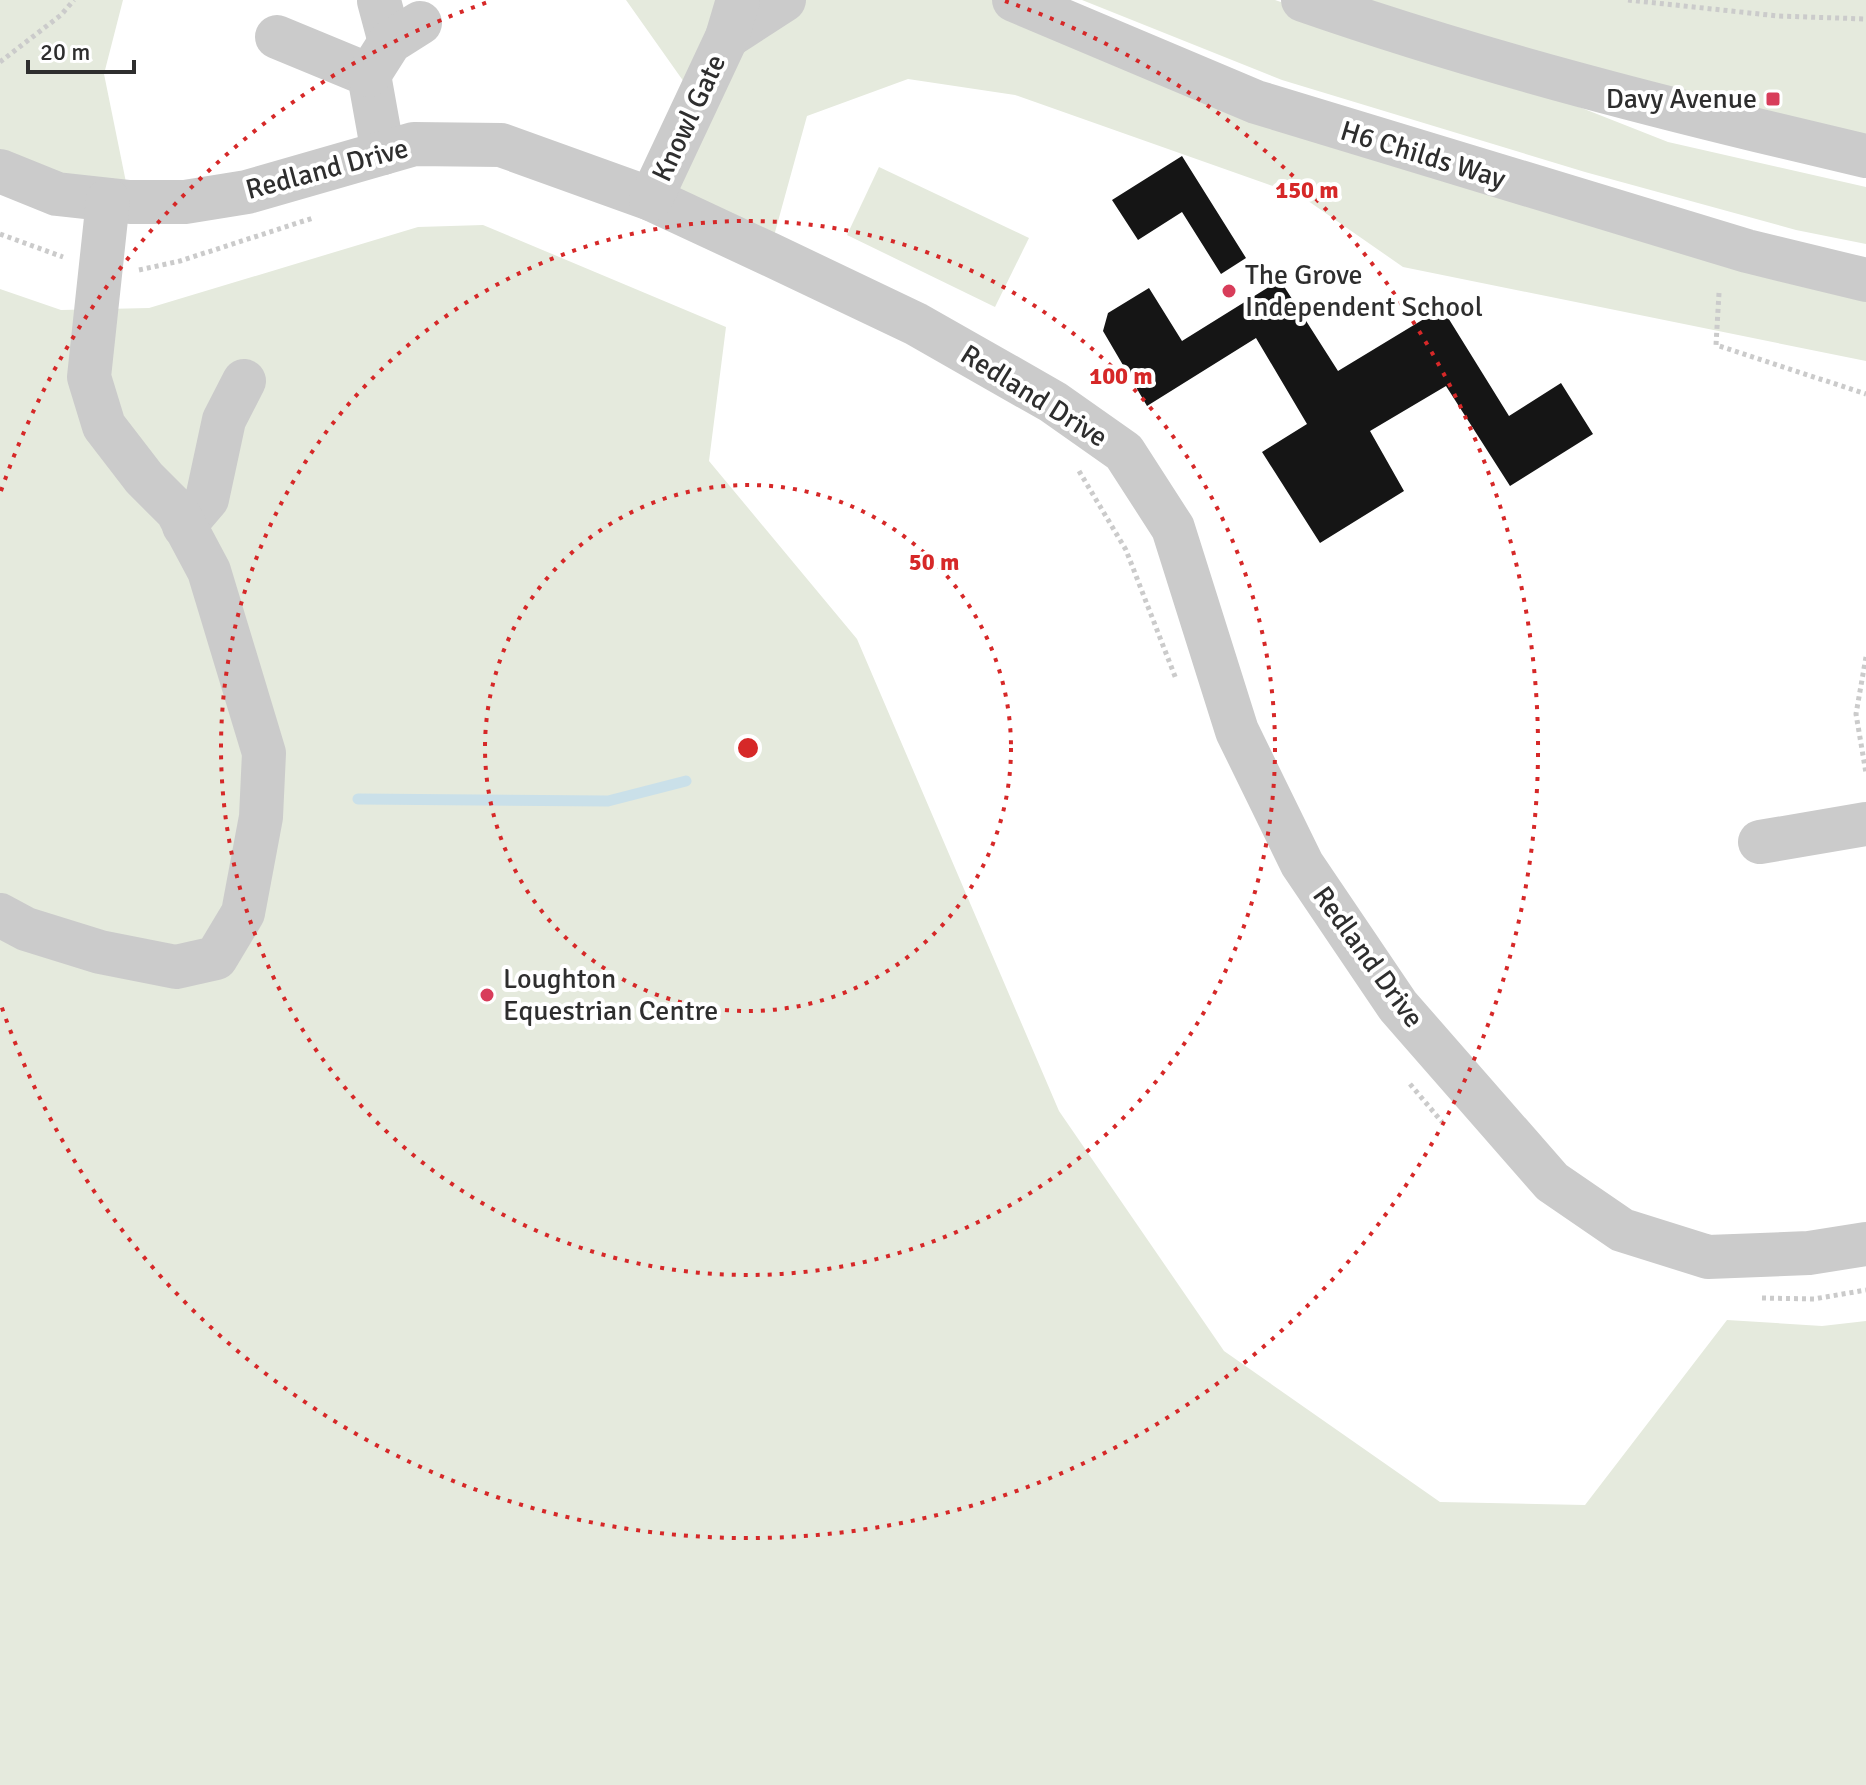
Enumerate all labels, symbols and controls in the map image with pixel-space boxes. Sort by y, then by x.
scale bar [28,24,134,74]
text: 20 m [40,37,90,67]
street label: Knowl Gate [645,49,733,187]
place label: Davy Avenue [1606,82,1757,116]
marker: Davy Avenue [1764,90,1782,108]
street label: H6 Childs Way [1336,114,1510,196]
street label: Redland Drive [242,131,412,207]
text: 150 m [1275,175,1339,205]
place label: The Grove Independent School [1245,258,1483,324]
marker: The Grove Independent School [1220,282,1238,300]
street label: Redland Drive [954,337,1114,455]
text: 100 m [1089,361,1153,391]
text: 50 m [909,547,959,577]
centre of rings [734,734,762,762]
street label: Redland Drive [1305,880,1431,1034]
place label: Loughton Equestrian Centre [503,962,718,1028]
marker: Loughton Equestrian Centre [478,986,496,1004]

